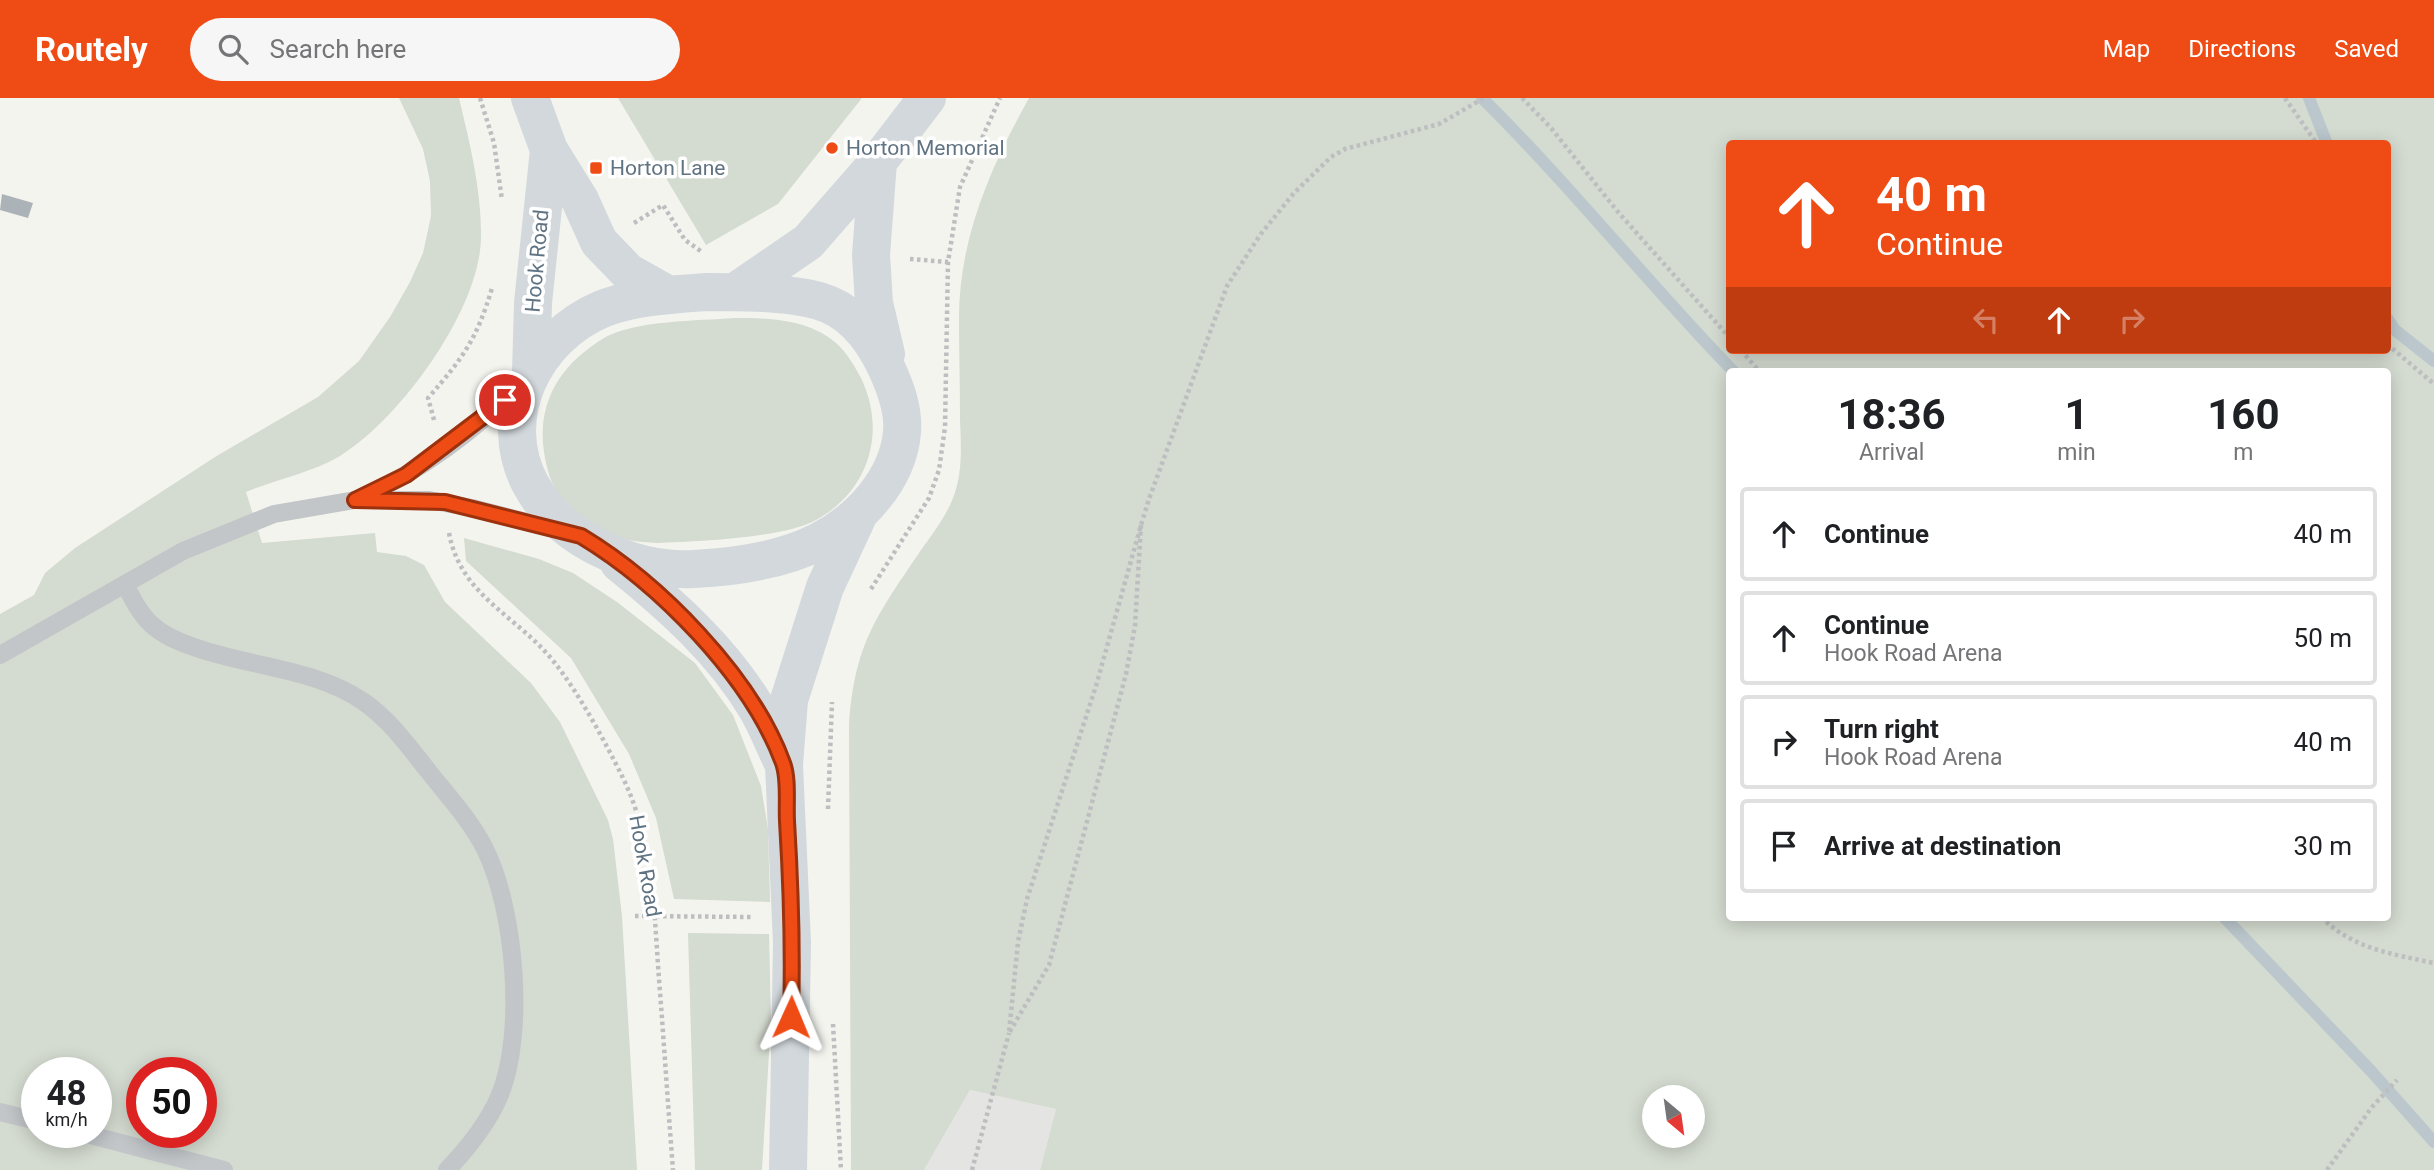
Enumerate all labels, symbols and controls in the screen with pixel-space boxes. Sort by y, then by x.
search box [190,18,680,81]
text: Routely [35,30,148,69]
icon: search [214,30,252,68]
text: Search here [270,34,406,64]
text: Map [2103,35,2150,63]
text: Directions [2188,35,2296,63]
text: Saved [2334,35,2399,63]
place label: Horton Memorial [846,136,1005,160]
marker: Horton Memorial [824,140,840,156]
place label: Horton Lane [610,156,726,180]
marker: Horton Lane [588,160,604,176]
text: 40 m [1876,166,1987,223]
icon: ahead [1761,168,1852,259]
street label: Hook Road [521,209,553,313]
text: Continue [1876,225,2003,263]
icon: left [1967,301,2005,339]
icon: ahead [2040,301,2078,339]
icon: right [2113,301,2151,339]
pin [475,370,535,430]
icon: arrive [486,381,524,419]
text: 18:36 [1838,390,1946,439]
text: 1 [2064,390,2089,439]
text: 160 [2207,390,2280,439]
text: Arrival [1859,439,1924,466]
text: min [2057,439,2096,466]
text: m [2233,439,2253,466]
icon: ahead [1765,515,1803,553]
text: Continue [1824,519,1929,549]
text: 40 m [2294,519,2352,549]
text: Continue [1824,610,1929,640]
icon: ahead [1765,619,1803,657]
text: 50 m [2294,623,2352,653]
text: Hook Road Arena [1824,640,2002,667]
text: Turn right [1824,714,1939,744]
icon: right [1765,723,1803,761]
text: 40 m [2294,727,2352,757]
text: Hook Road Arena [1824,744,2002,771]
street label: Hook Road [624,813,666,919]
icon: arrive [1765,827,1803,865]
text: Arrive at destination [1824,831,2061,861]
text: 30 m [2294,831,2352,861]
position arrow [754,980,828,1054]
speed limit sign: 50 [126,1057,217,1148]
text: 48 [46,1073,87,1114]
north arrow [1642,1085,1704,1148]
map controls [1642,1085,1705,1148]
text: km/h [45,1109,88,1130]

